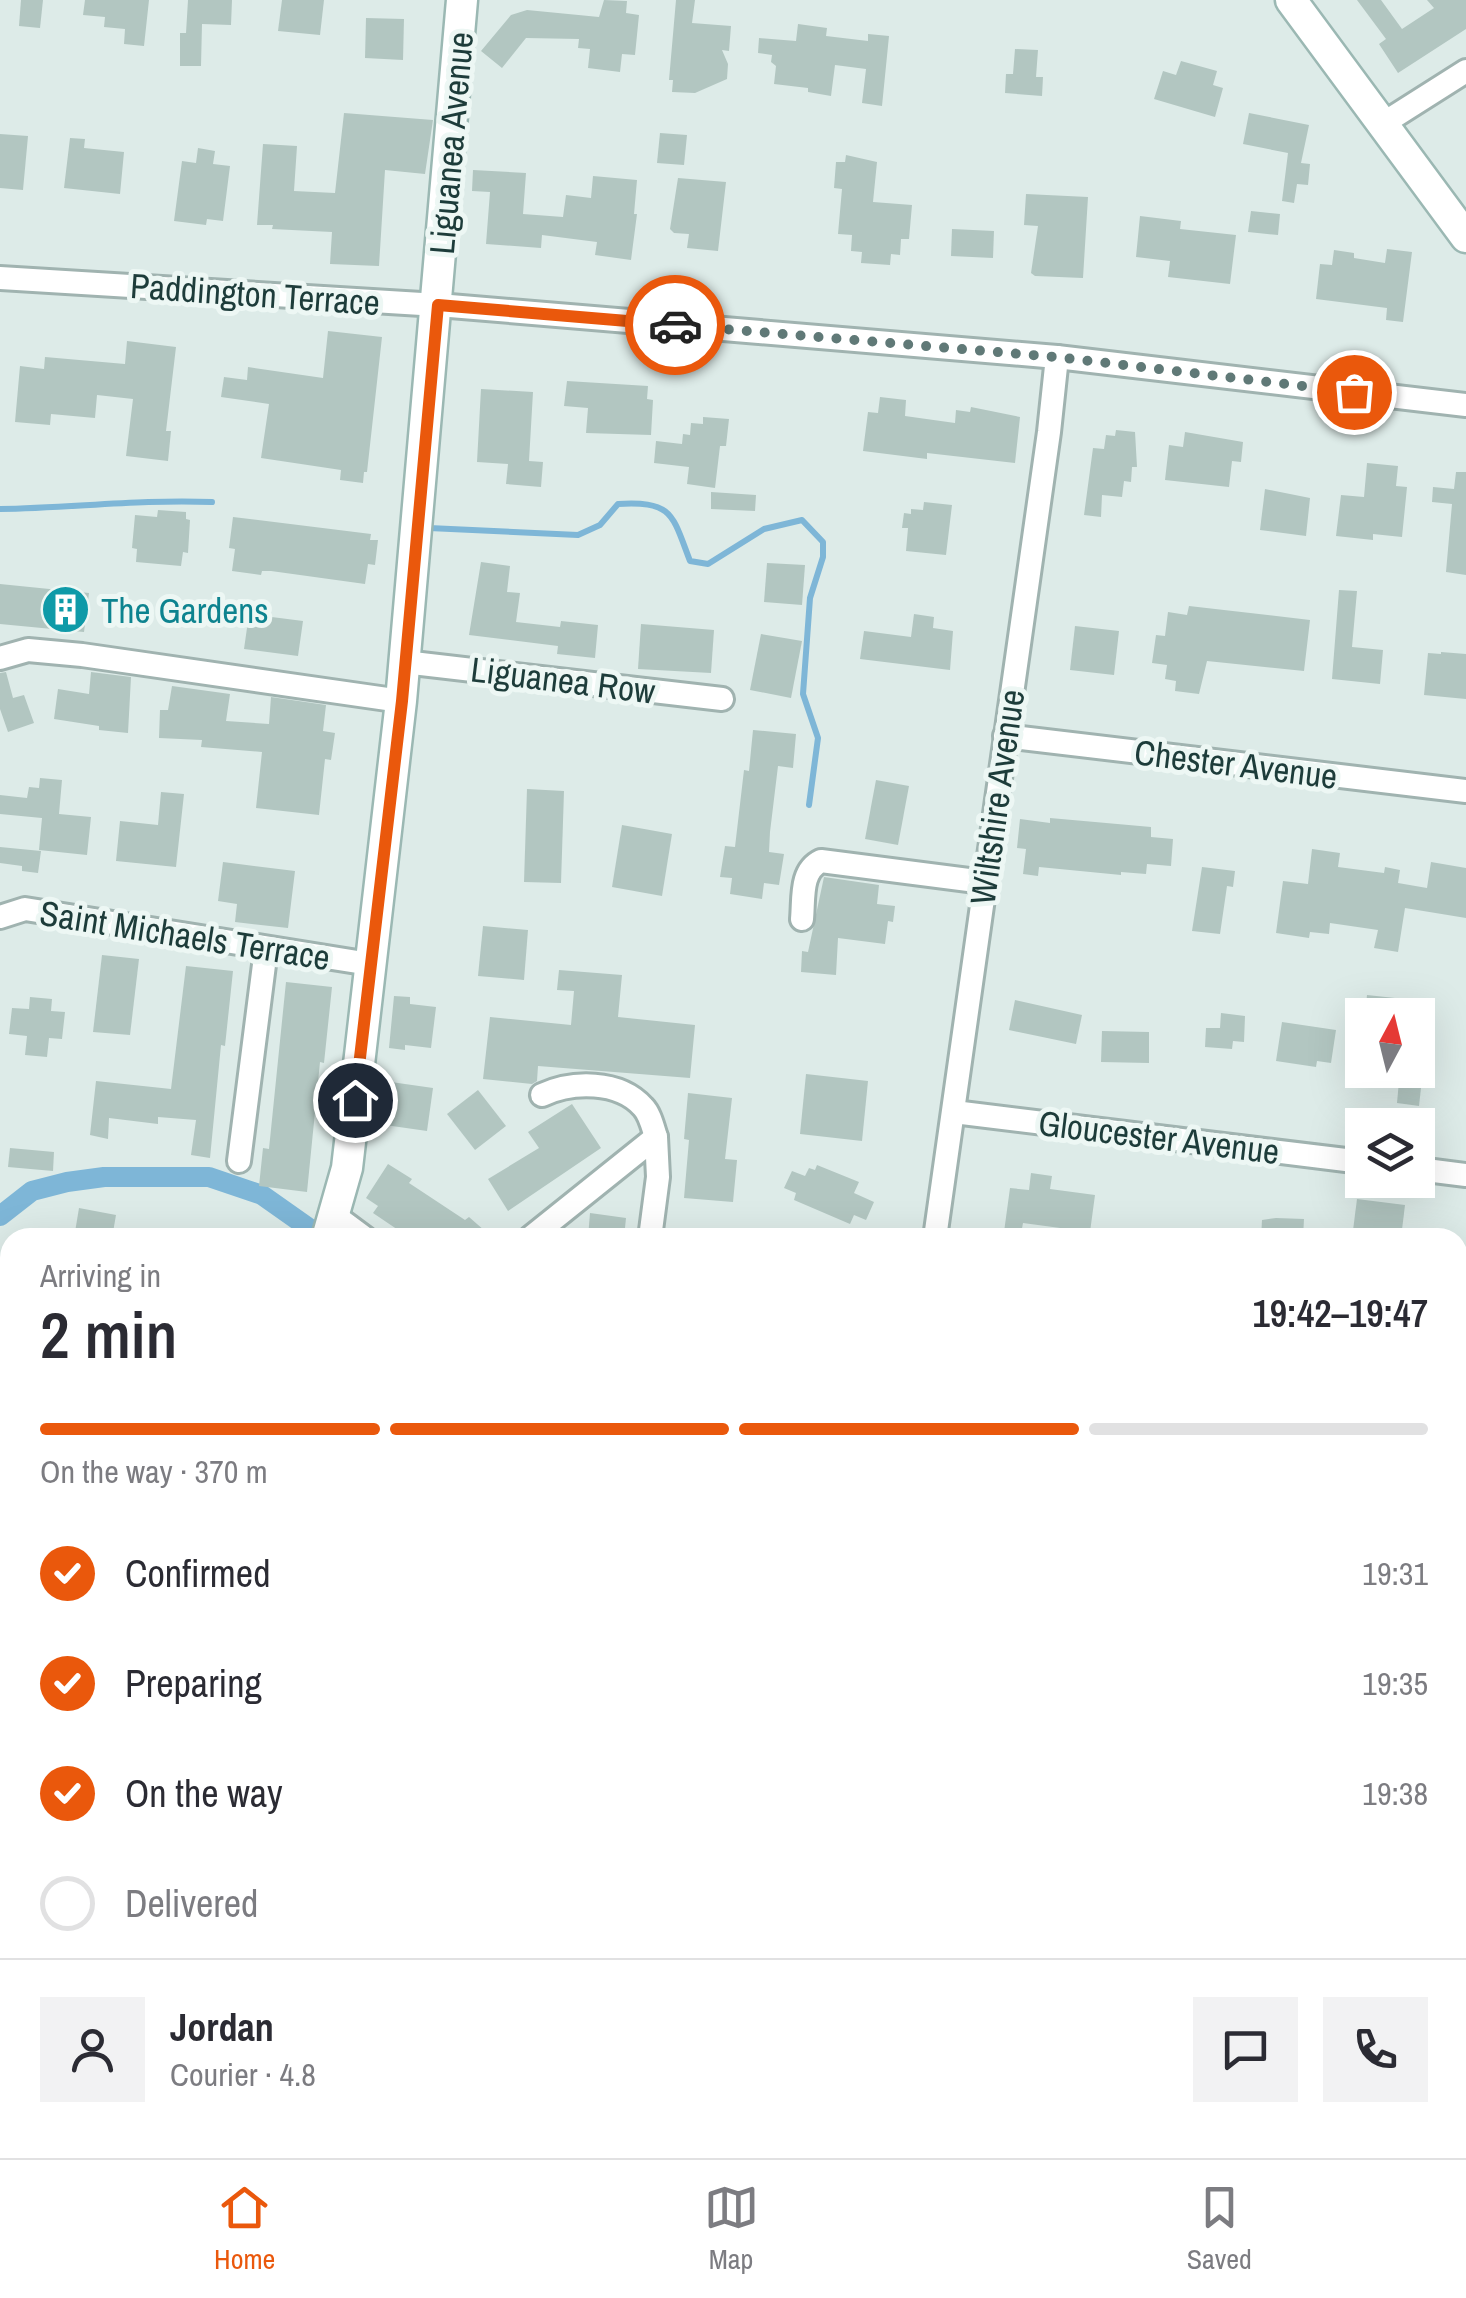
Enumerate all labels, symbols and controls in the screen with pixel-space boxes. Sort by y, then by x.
street label: Liguanea Avenue [418,30,484,256]
street label: Paddington Terrace [129,262,381,326]
courier [625,275,725,375]
icon: car [648,298,703,353]
pin [1312,350,1397,435]
icon: bag [1327,365,1382,420]
building icon: The Gardens [40,584,92,636]
place label: The Gardens [101,587,269,634]
street label: Liguanea Row [468,645,658,715]
street label: Wiltshire Avenue [959,687,1035,907]
street label: Chester Avenue [1132,728,1340,800]
street label: Saint Michaels Terrace [37,889,333,981]
north arrow [1345,998,1435,1088]
map controls [1345,998,1435,1198]
pin [313,1058,398,1143]
icon: home [328,1073,383,1128]
street label: Gloucester Avenue [1036,1099,1282,1175]
button: layers [1345,1108,1435,1198]
text: Arriving in [40,1254,161,1297]
text: 19:42–19:47 [1252,1288,1428,1339]
text: 2 min [40,1291,177,1378]
text: On the way · 370 m [40,1450,268,1493]
icon: check [40,1546,95,1601]
text: Confirmed [125,1548,270,1599]
text: 19:31 [1362,1552,1428,1595]
icon: check [40,1656,95,1711]
text: Preparing [125,1658,262,1709]
text: 19:35 [1362,1662,1428,1705]
icon: check [40,1766,95,1821]
text: On the way [125,1768,283,1819]
text: 19:38 [1362,1772,1428,1815]
text: Delivered [125,1878,258,1929]
button: person [40,1997,145,2102]
button: chat [1193,1997,1298,2102]
button: phone [1323,1997,1428,2102]
text: Jordan [170,2002,274,2053]
text: Courier · 4.8 [170,2053,316,2096]
tab: Home [214,2180,275,2278]
tab: Map [704,2180,759,2278]
tab: Saved [1187,2180,1252,2278]

